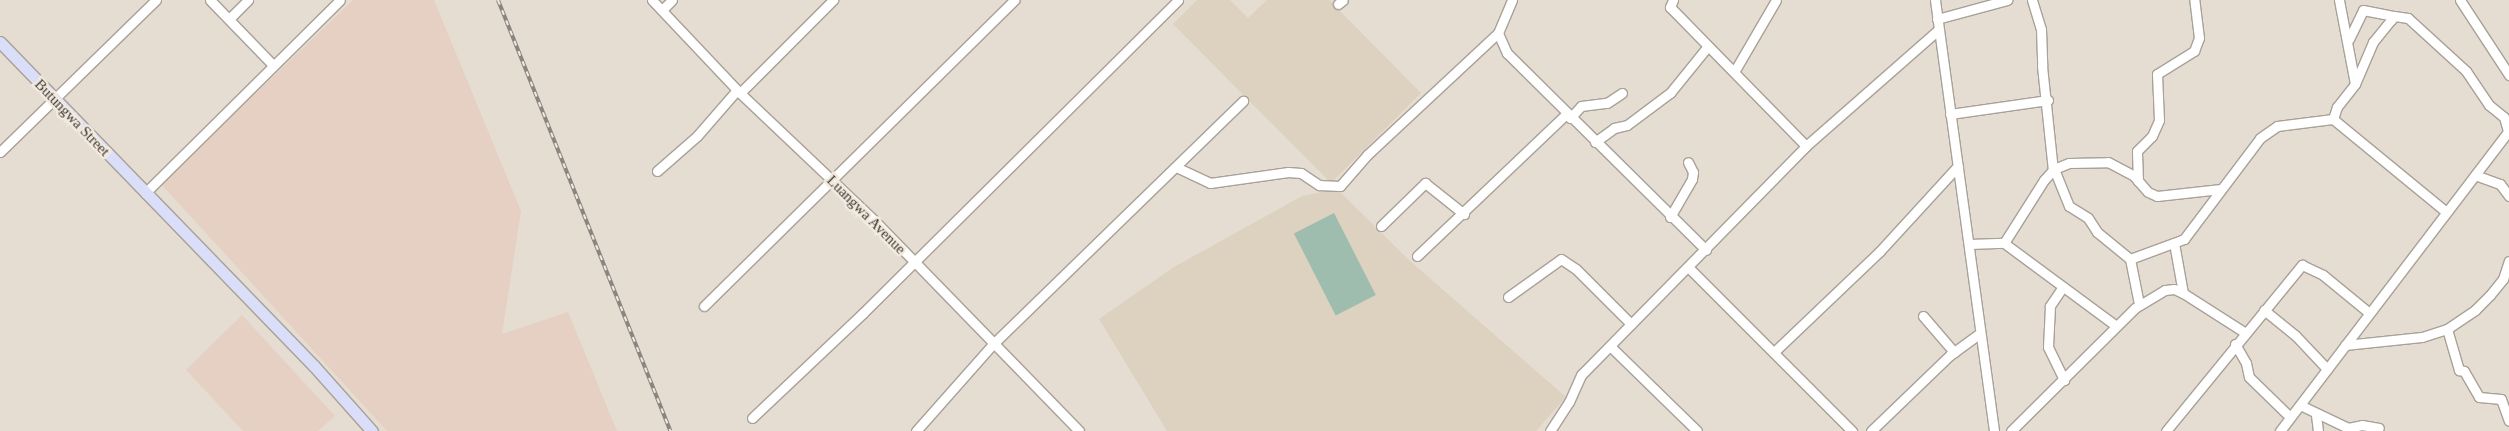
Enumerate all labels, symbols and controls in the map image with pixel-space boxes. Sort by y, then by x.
street label: Butungwa Street [31,76,113,160]
street label: Luangwa Avenue [822,171,910,259]

